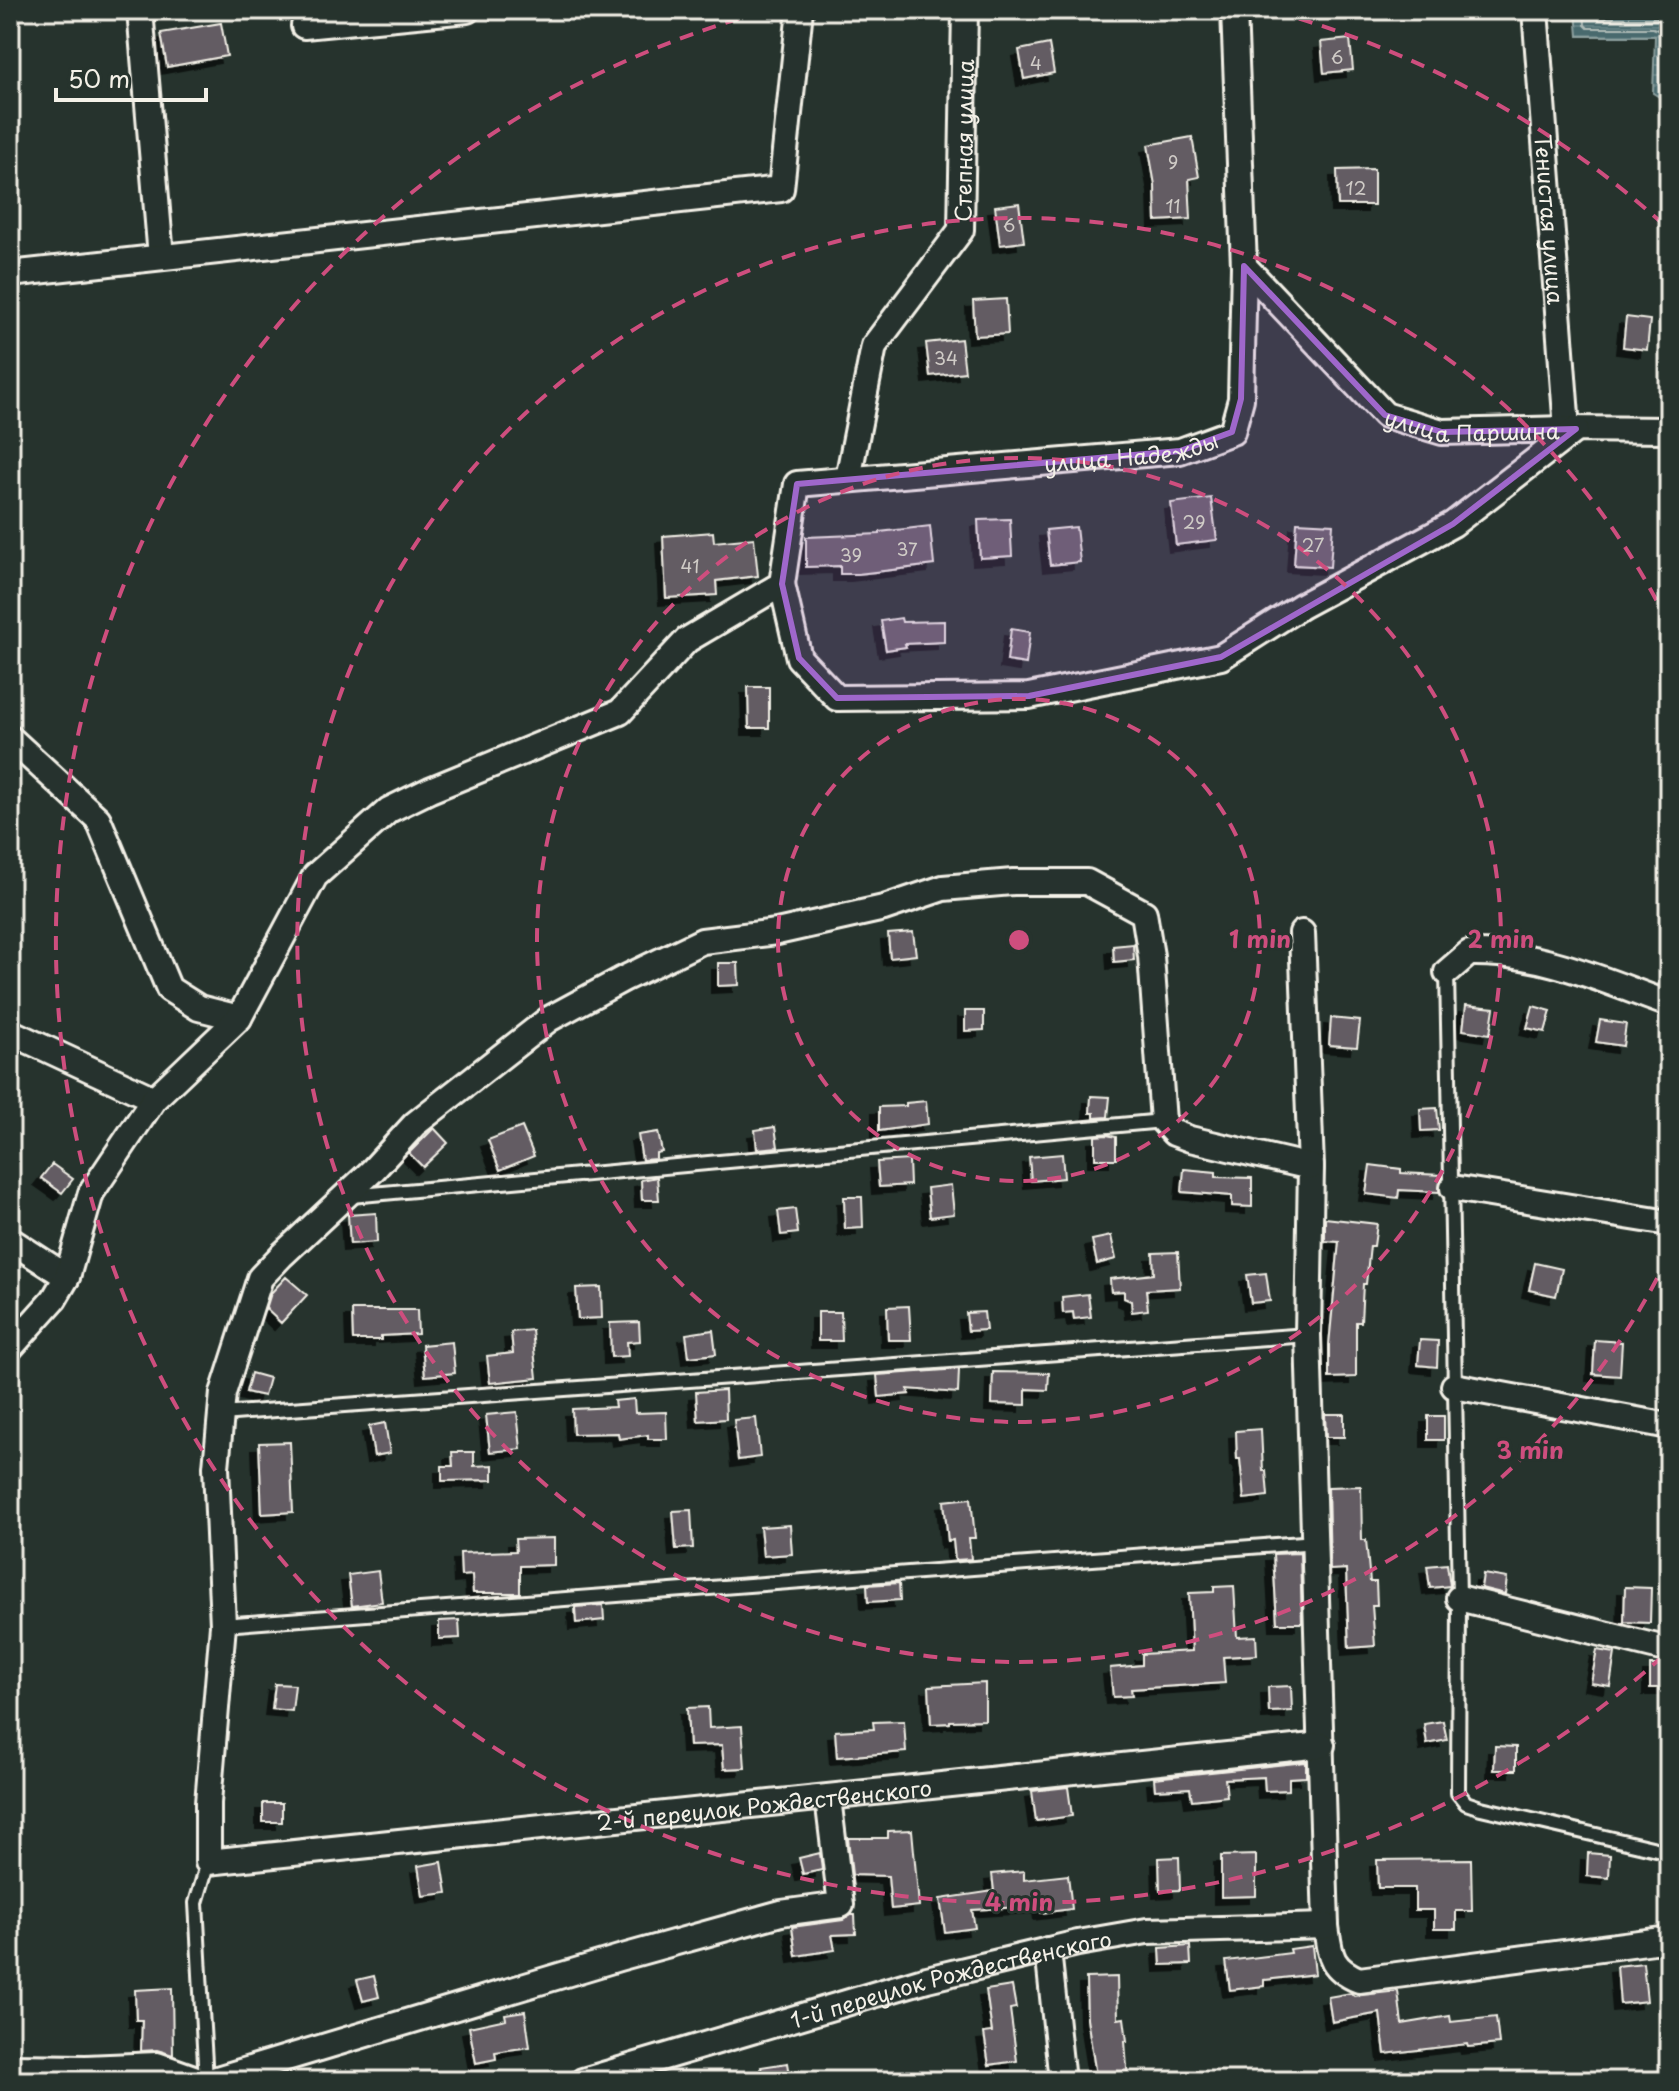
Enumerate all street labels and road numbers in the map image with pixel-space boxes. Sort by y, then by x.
street label: Степная улица [945,59,981,222]
street label: Тенистая улица [1528,133,1574,306]
street label: улица Паршина [1381,399,1560,449]
street label: улица Надежды [1043,422,1222,479]
street label: 2-й переулок Рождественского [595,1770,933,1838]
street label: 1-й переулок Рождественского [786,1921,1114,2035]

